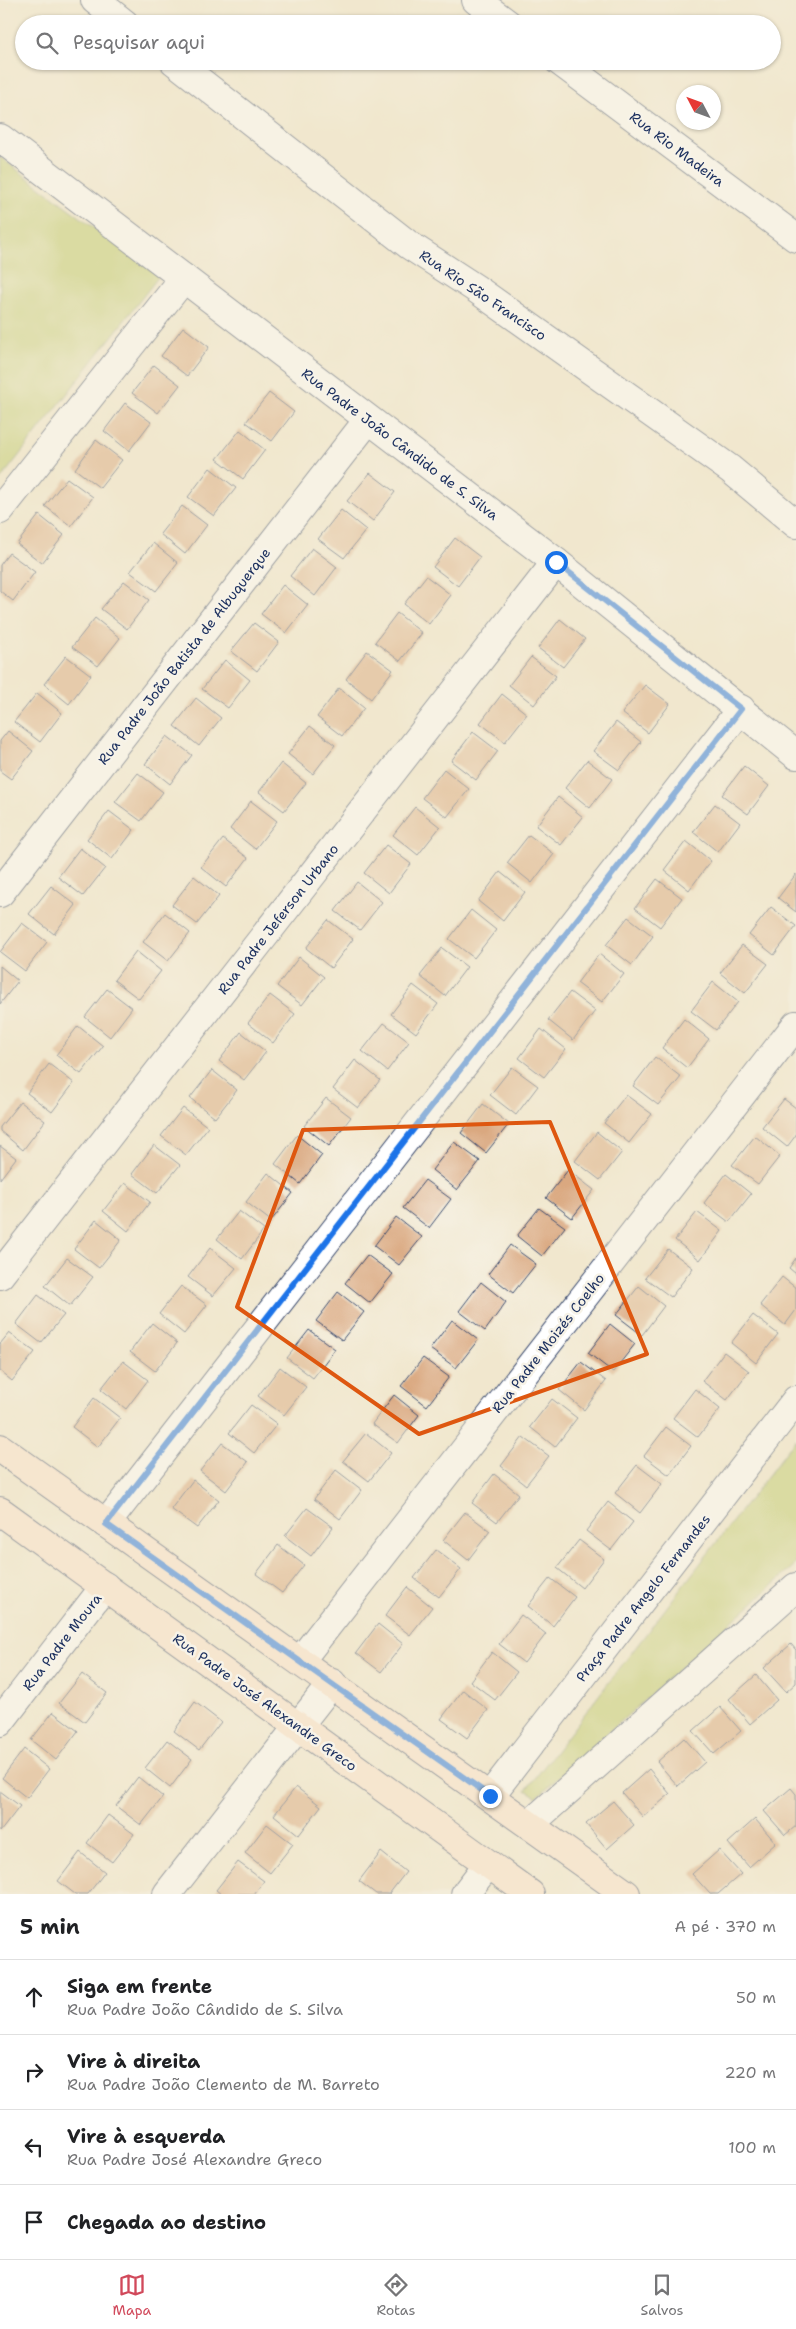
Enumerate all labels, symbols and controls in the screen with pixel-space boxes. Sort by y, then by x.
search box [15,15,781,70]
icon: search [33,29,61,57]
text: Pesquisar aqui [73,30,205,55]
north arrow [676,85,721,130]
street label: Rua Rio Madeira [626,108,728,191]
street label: Rua Rio São Francisco [416,246,550,344]
street label: Rua Padre João Cândido de S. Silva [298,364,502,524]
street label: Rua Padre João Batista de Albuquerque [94,544,274,768]
route start [545,551,568,574]
street label: Rua Padre Jeferson Urbano [214,840,342,998]
street label: Rua Padre Moizés Coelho [488,1270,608,1416]
street label: Praça Padre Angelo Fernandes [572,1510,714,1685]
street label: Rua Padre Moura [19,1590,106,1694]
street label: Rua Padre José Alexandre Greco [169,1629,361,1775]
route end [479,1785,502,1808]
text: 5 min [20,1913,80,1941]
text: A pé · 370 m [674,1916,776,1937]
text: Siga em frente [67,1974,212,1999]
icon: ahead [20,1983,48,2011]
text: 50 m [736,1987,776,2008]
text: Rua Padre João Cândido de S. Silva [67,1999,343,2020]
text: Vire à direita [67,2049,200,2074]
icon: right [20,2058,48,2086]
text: 220 m [724,2062,776,2083]
text: Rua Padre João Clemento de M. Barreto [67,2074,380,2095]
text: Vire à esquerda [67,2124,225,2149]
icon: left [20,2133,48,2161]
text: 100 m [728,2137,776,2158]
text: Rua Padre José Alexandre Greco [67,2149,322,2170]
icon: arrive [20,2208,48,2236]
text: Chegada ao destino [67,2210,266,2235]
tab: Mapa [113,2271,151,2319]
tab: Rotas [376,2271,415,2319]
tab: Salvos [641,2271,683,2319]

